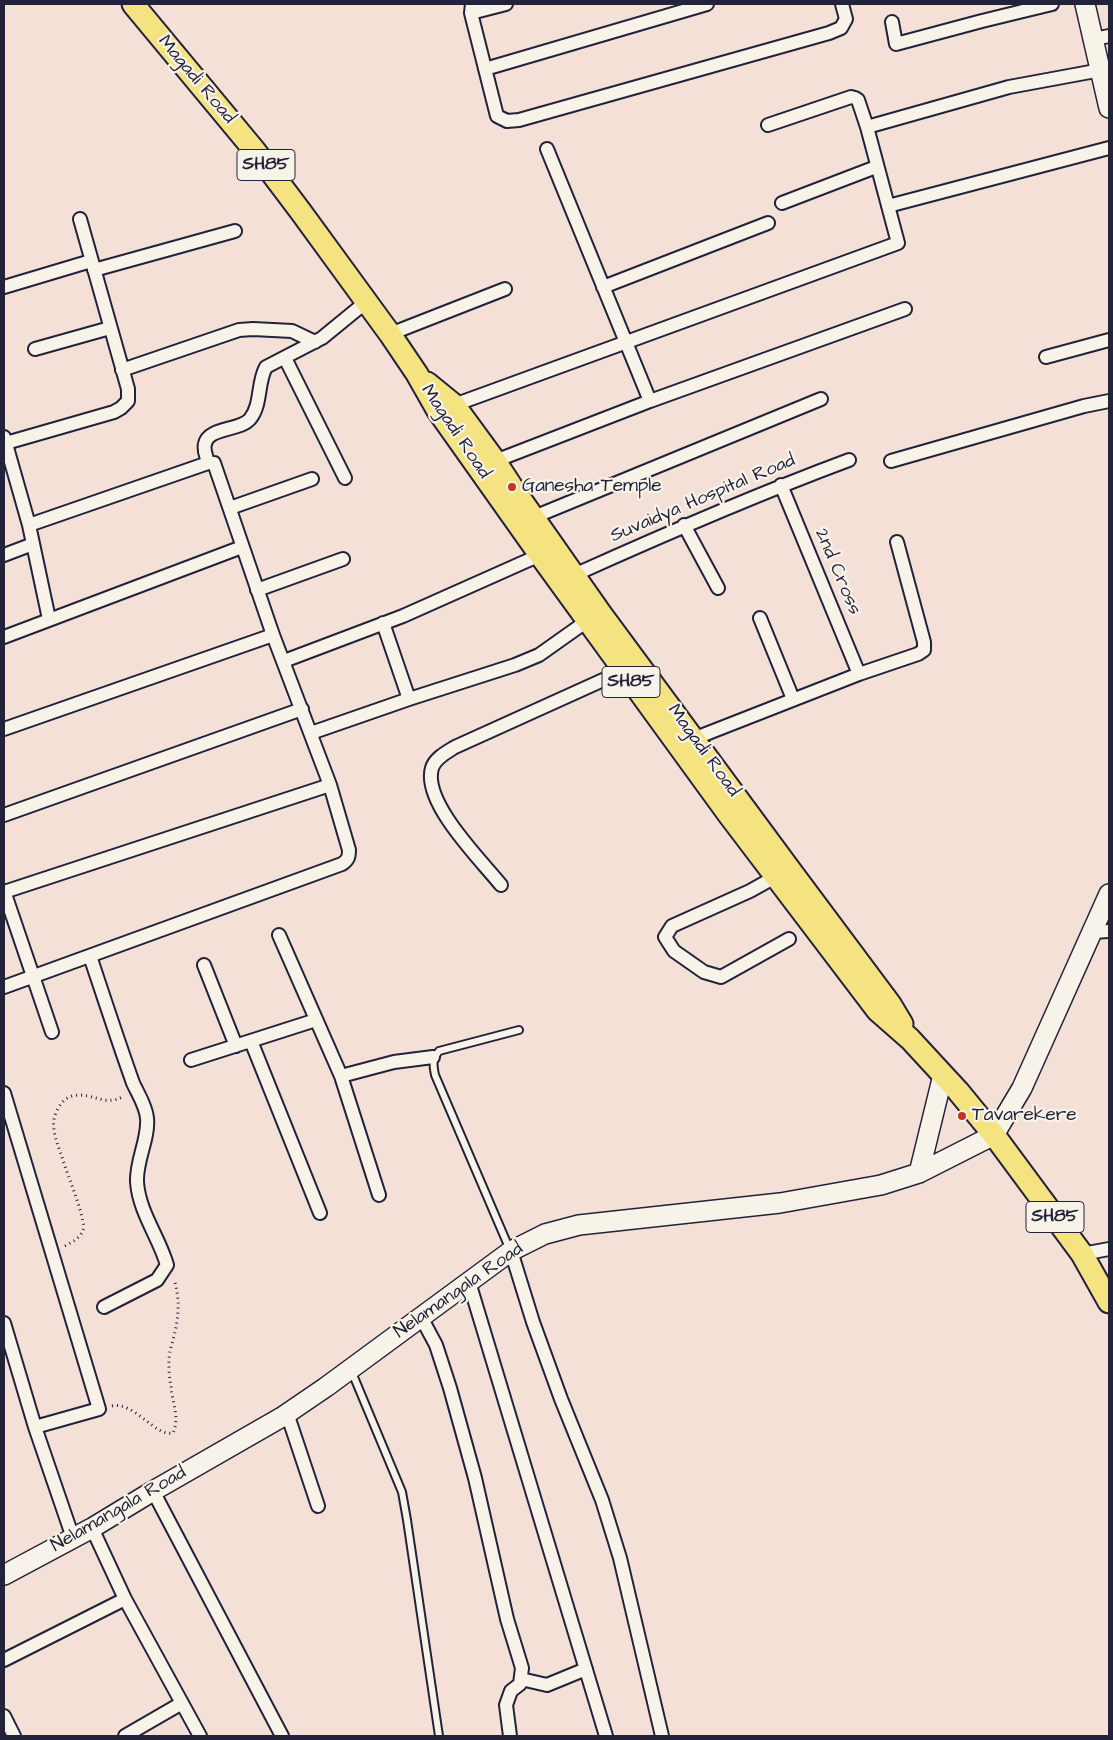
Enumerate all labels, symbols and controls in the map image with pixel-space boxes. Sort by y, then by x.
street label: Magadi Road [152,31,240,129]
road number: SH85 [237,150,295,180]
street label: Magadi Road [415,381,495,483]
street label: Suvaidya Hospital Road [607,450,799,548]
place label: Ganesha Temple [522,476,662,498]
marker: Ganesha Temple [506,481,518,493]
street label: 2nd Cross [809,525,865,619]
road number: SH85 [602,666,660,698]
street label: Magadi Road [662,700,744,802]
place label: Tavarekere [972,1105,1076,1127]
marker: Tavarekere [956,1110,968,1122]
road number: SH85 [1026,1202,1084,1232]
street label: Nelamangala Road [390,1238,528,1344]
street label: Nelamangala Road [47,1462,191,1558]

